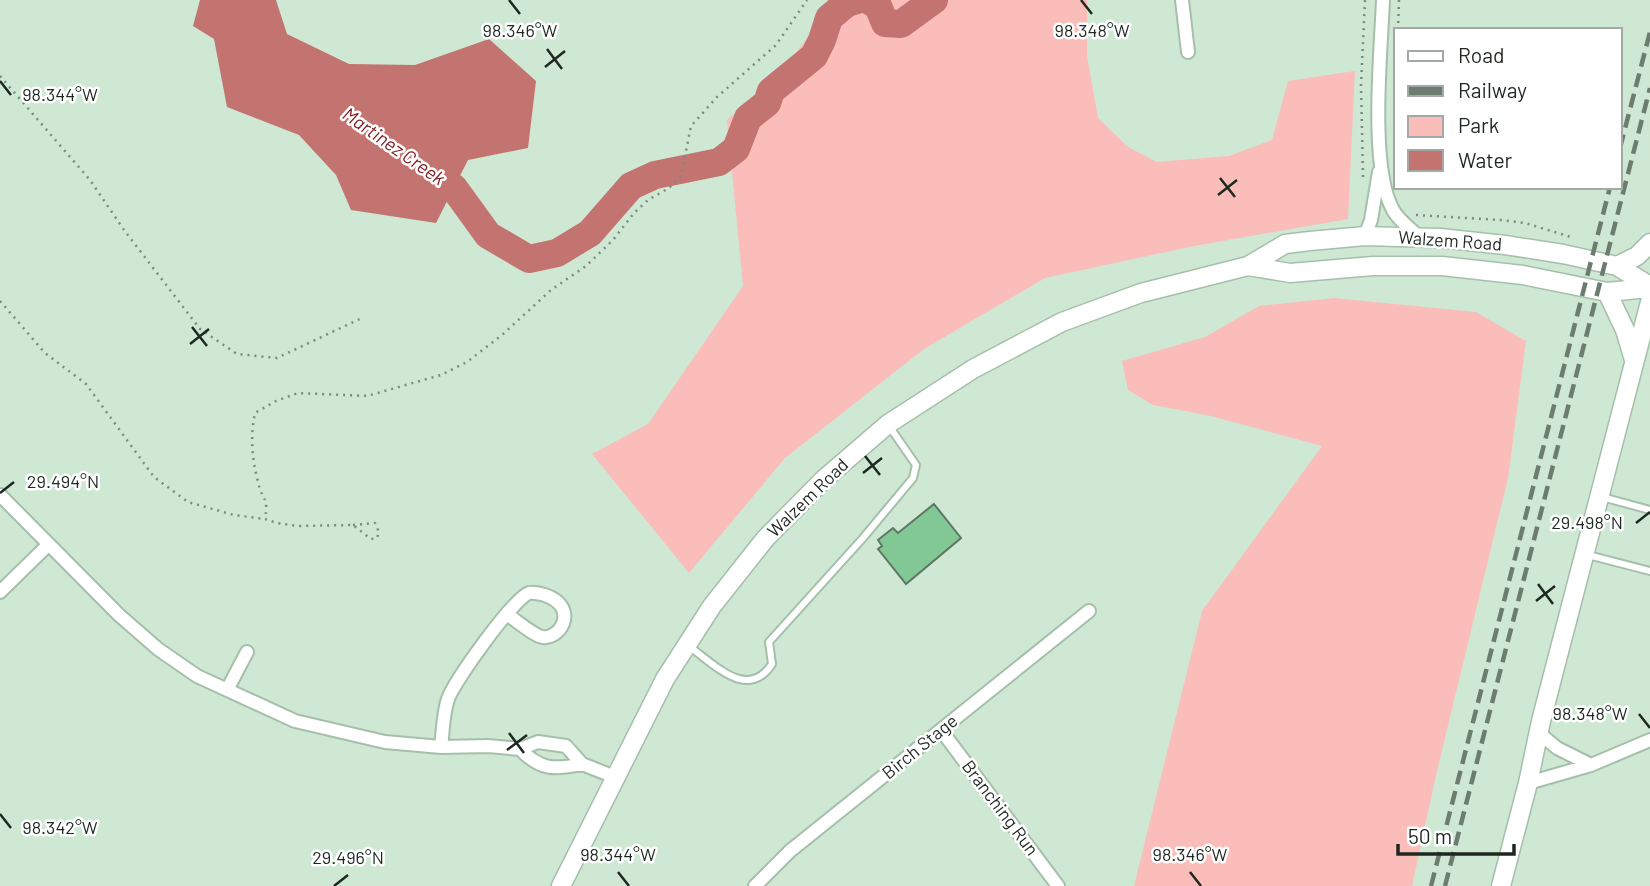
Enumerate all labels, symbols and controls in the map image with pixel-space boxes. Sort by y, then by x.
text: 98.346°W [483,19,558,41]
text: 98.348°W [1055,19,1130,41]
legend [1394,28,1622,189]
text: Road [1458,42,1504,67]
text: Railway [1458,77,1527,102]
text: 98.344°W [22,83,98,105]
water label: Martinez Creek [339,102,451,190]
text: Park [1458,112,1499,137]
text: Water [1458,147,1513,172]
street label: Walzem Road [1397,225,1503,255]
street label: Walzem Road [762,453,852,541]
text: 29.494°N [27,470,99,492]
text: 29.498°N [1551,511,1623,533]
text: 98.348°W [1553,702,1628,724]
street label: Birch Stage [877,709,961,783]
street label: Branching Run [958,755,1044,859]
scale bar [1398,812,1514,856]
text: 98.342°W [22,816,98,838]
text: 50 m [1408,823,1452,848]
text: 98.344°W [580,843,656,865]
text: 98.346°W [1153,843,1228,865]
text: 29.496°N [312,846,384,868]

